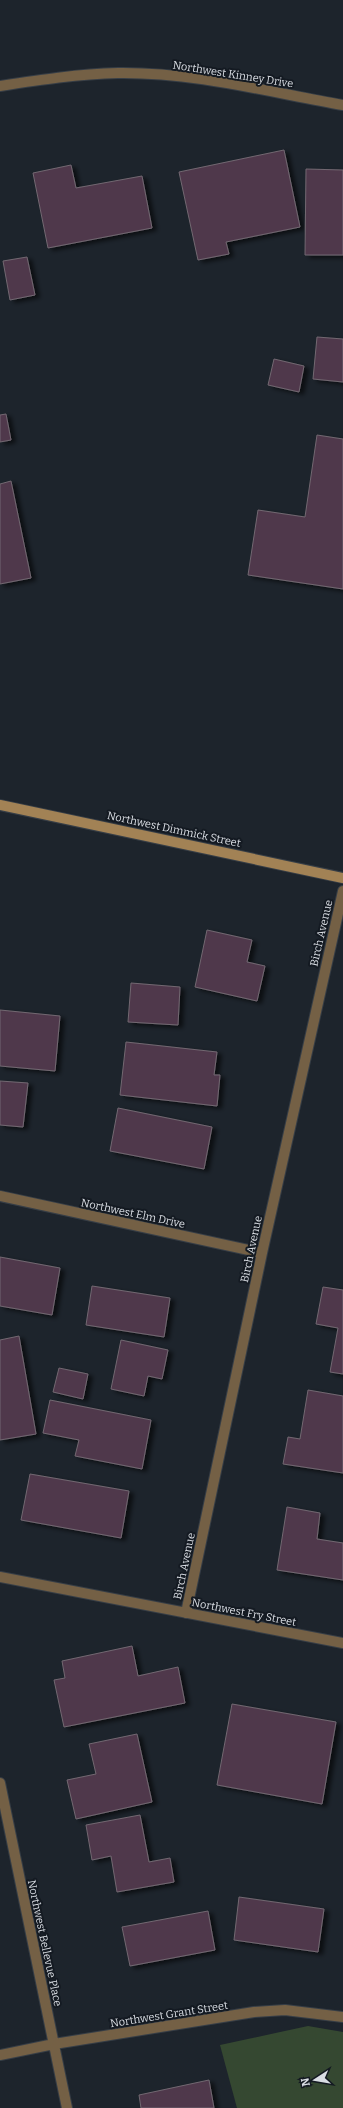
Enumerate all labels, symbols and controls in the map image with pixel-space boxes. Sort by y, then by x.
street label: Northwest Kinney Drive [172,59,294,90]
street label: Northwest Dimmick Street [106,809,242,850]
street label: Birch Avenue [308,899,335,968]
street label: Northwest Elm Drive [80,1196,186,1231]
street label: Birch Avenue [238,1215,265,1284]
street label: Birch Avenue [171,1532,198,1601]
street label: Northwest Fry Street [190,1596,297,1629]
street label: Northwest Bellevue Place [25,1879,64,2008]
street label: Northwest Grant Street [109,1999,229,2030]
north arrow [295,2060,335,2100]
text: N [298,2076,313,2087]

